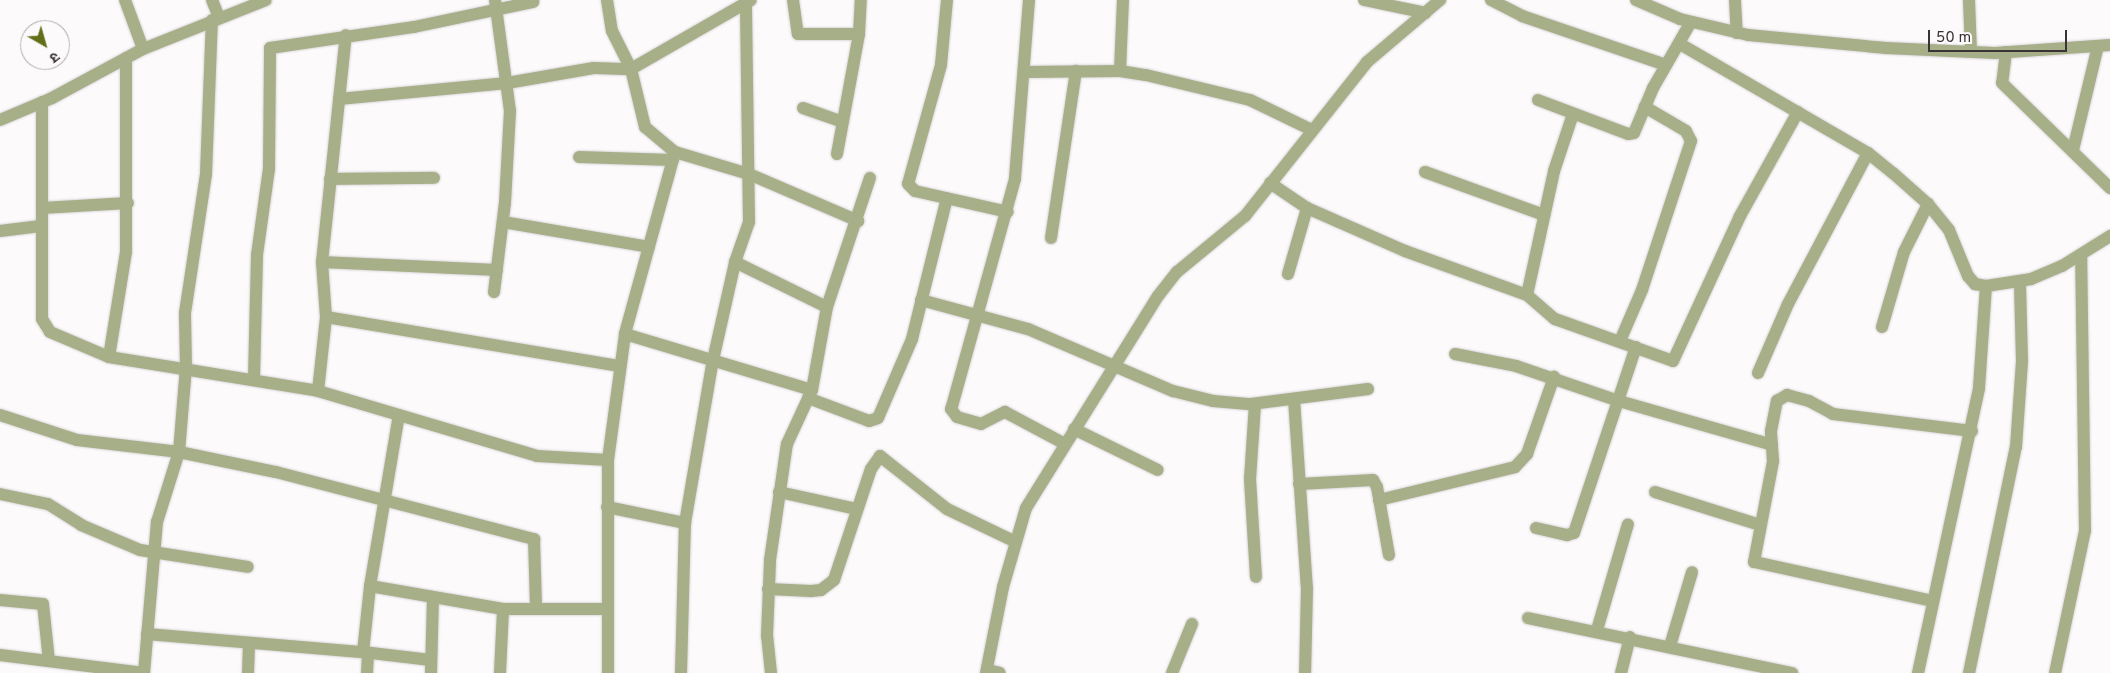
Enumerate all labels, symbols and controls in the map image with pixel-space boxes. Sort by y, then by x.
north arrow [20,20,70,70]
scale bar [1930,20,2069,52]
text: 50 m [1936,29,1971,48]
text: उ [45,47,62,66]

